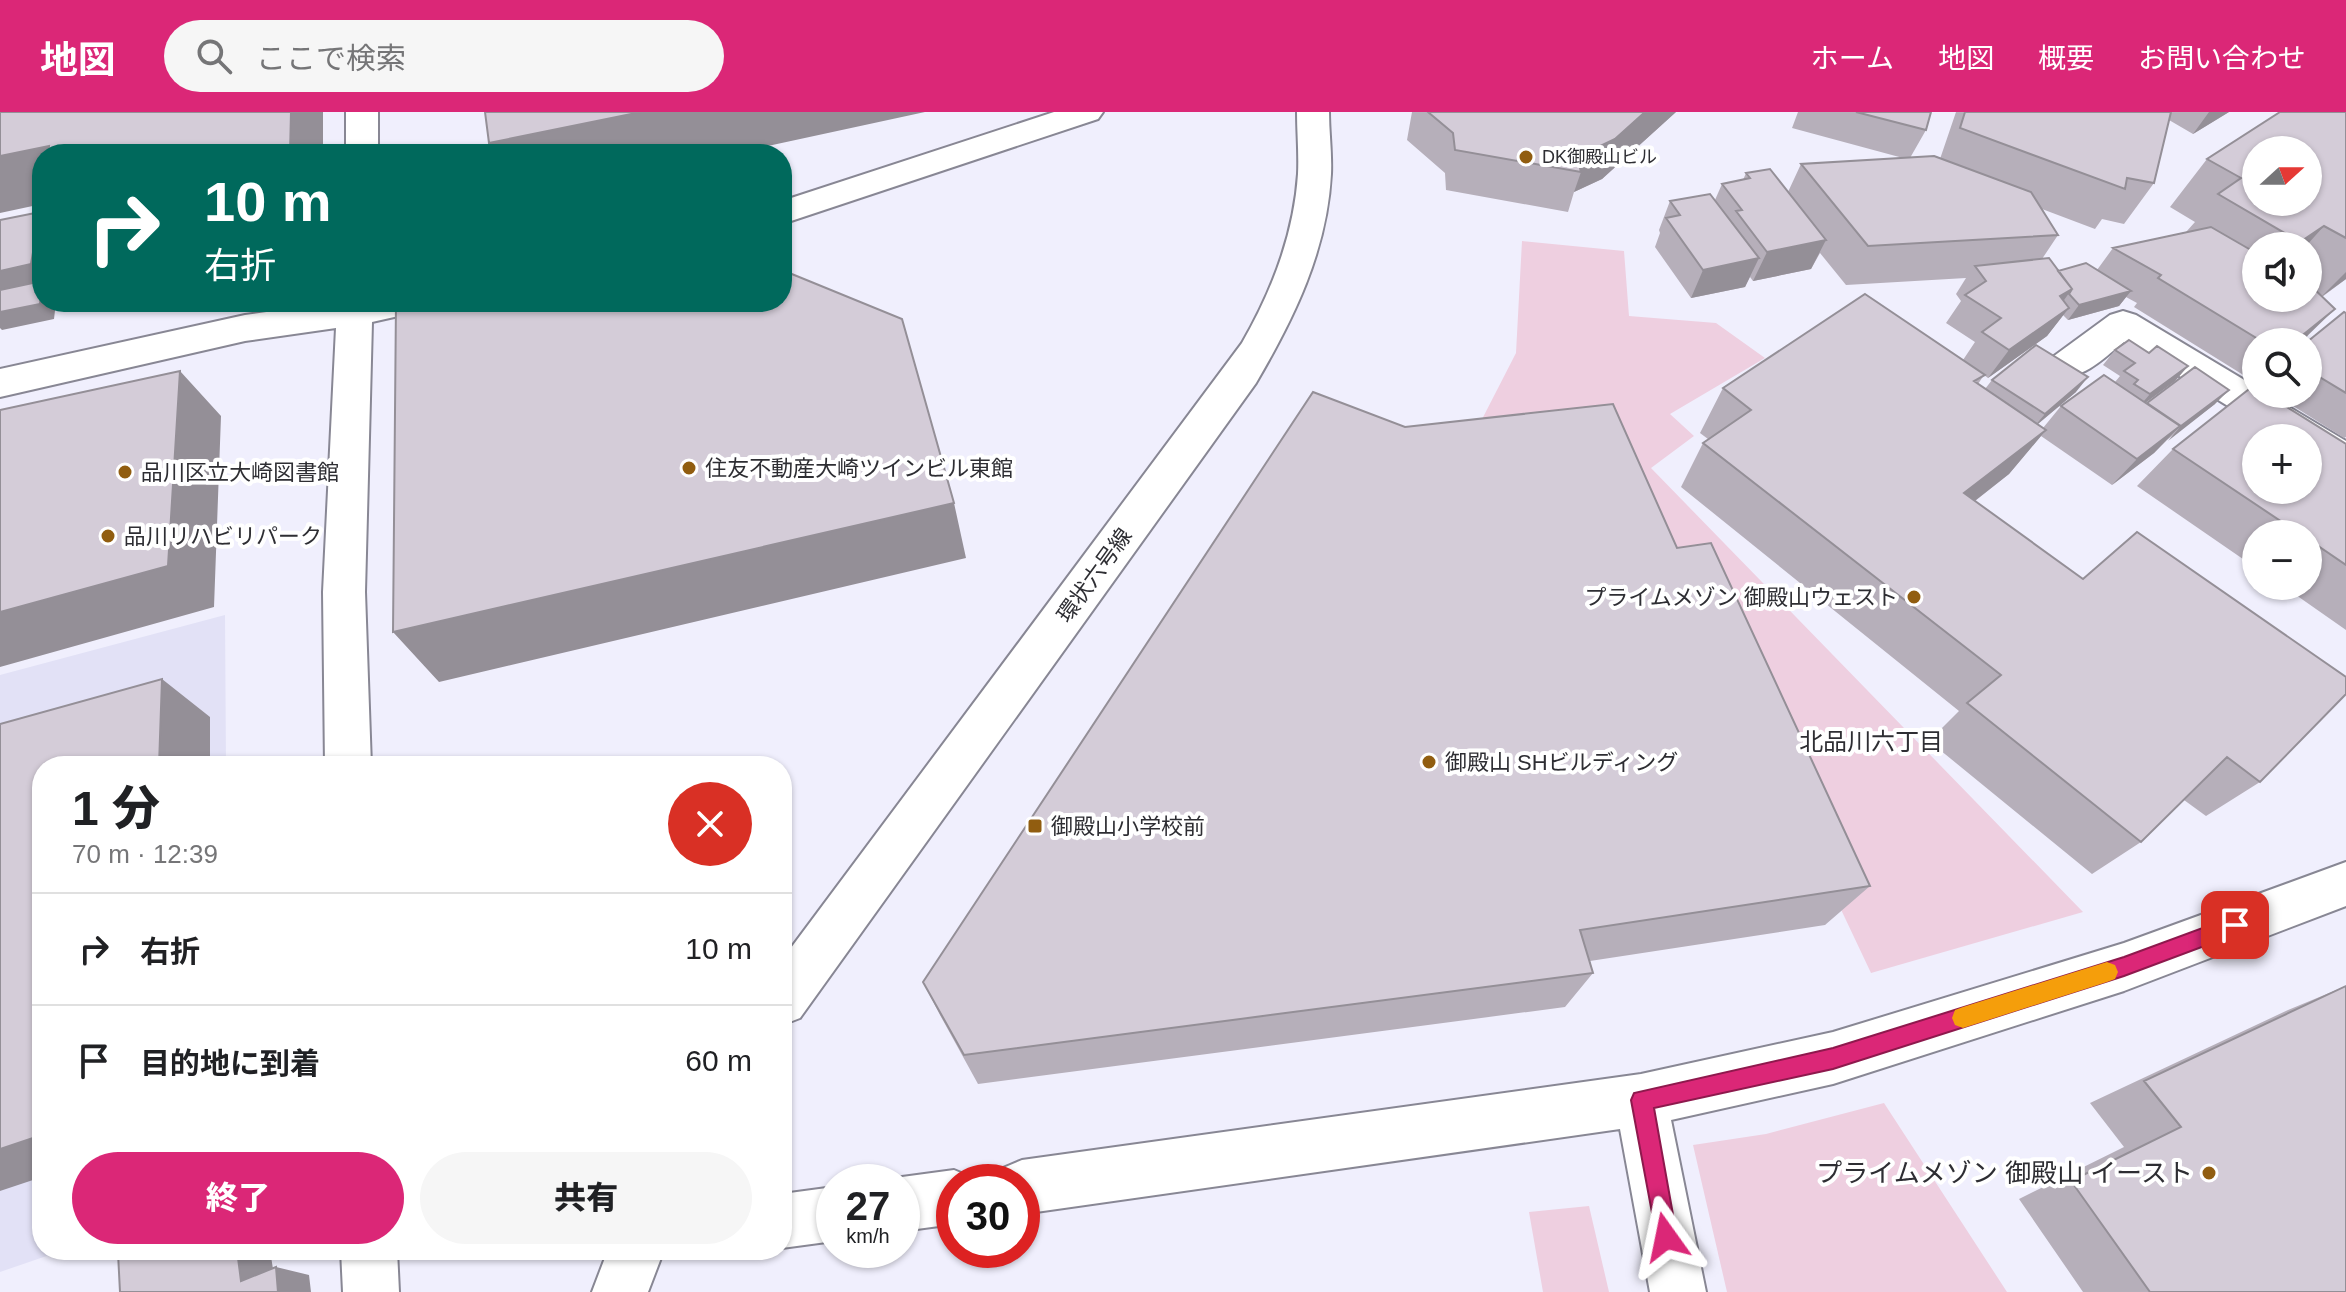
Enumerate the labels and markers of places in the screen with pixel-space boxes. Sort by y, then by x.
place label: DK御殿山ビル [1542,147,1657,167]
marker: DK御殿山ビル [1517,148,1535,166]
place label: 住友不動産大崎ツインビル東館 [705,456,1013,481]
marker: 住友不動産大崎ツインビル東館 [680,459,698,477]
place label: 品川区立大崎図書館 [141,460,339,485]
marker: 品川区立大崎図書館 [116,463,134,481]
place label: 品川リハビリパーク [124,524,322,549]
marker: 品川リハビリパーク [99,527,117,545]
place label: プライムメゾン 御殿山ウェスト [1584,585,1898,610]
marker: プライムメゾン 御殿山ウェスト [1905,588,1923,606]
place label: 御殿山 SHビルディング [1445,750,1678,775]
marker: 御殿山 SHビルディング [1420,753,1438,771]
place label: 御殿山小学校前 [1051,814,1205,839]
marker: 御殿山小学校前 [1026,817,1044,835]
pin [2201,891,2269,959]
place label: プライムメゾン 御殿山 イースト [1816,1158,2193,1188]
marker: プライムメゾン 御殿山 イースト [2200,1164,2218,1182]

